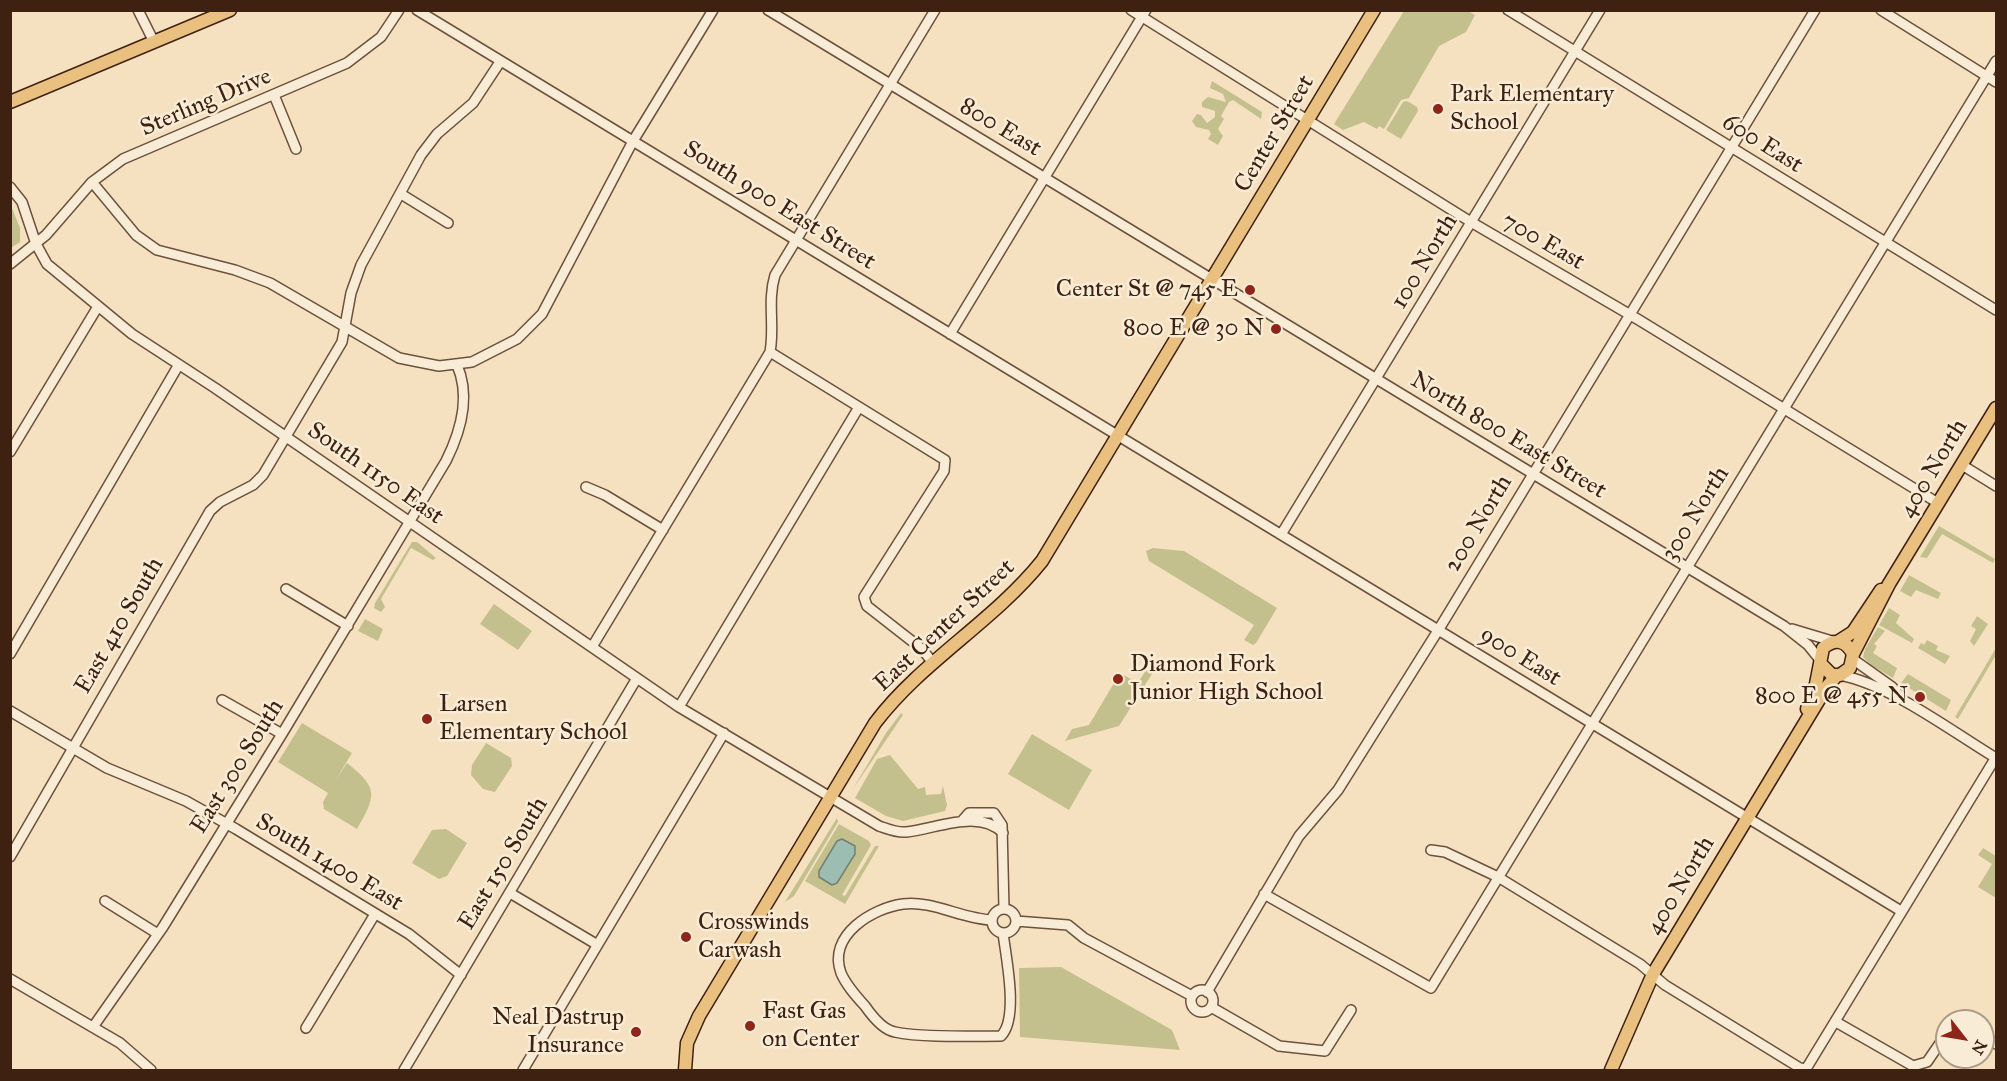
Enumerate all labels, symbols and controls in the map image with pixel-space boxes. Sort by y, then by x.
street label: Sterling Drive [136,63,276,143]
street label: Center Street [1229,70,1321,198]
place label: Park Elementary School [1450,81,1614,137]
street label: 800 East [954,92,1046,164]
marker: Park Elementary School [1431,102,1445,116]
street label: 600 East [1716,108,1808,180]
street label: South 900 East Street [678,135,880,277]
street label: 700 East [1497,207,1589,277]
street label: 100 North [1386,209,1464,315]
place label: Center St @ 745 E [1056,276,1238,304]
marker: Center St @ 745 E [1243,283,1257,297]
place label: 800 E @ 30 N [1123,315,1264,343]
marker: 800 E @ 30 N [1269,322,1283,336]
street label: North 800 East Street [1405,366,1611,506]
street label: 400 North [1893,415,1975,523]
street label: South 1150 East [301,416,449,532]
street label: 300 North [1656,462,1736,566]
street label: 200 North [1439,470,1519,578]
street label: East 410 South [69,553,171,699]
street label: East Center Street [869,554,1021,698]
street label: 900 East [1474,621,1566,693]
place label: Diamond Fork Junior High School [1130,651,1323,707]
marker: Diamond Fork Junior High School [1111,672,1125,686]
place label: 800 E @ 455 N [1755,683,1908,711]
marker: 800 E @ 455 N [1913,690,1927,704]
place label: Larsen Elementary School [439,691,628,747]
street label: East 300 South [185,694,291,840]
marker: Larsen Elementary School [420,712,434,726]
street label: East 150 South [453,792,555,936]
street label: South 1400 East [250,808,408,918]
street label: 400 North [1640,832,1722,940]
place label: Crosswinds Carwash [698,909,809,965]
marker: Crosswinds Carwash [679,930,693,944]
place label: Fast Gas on Center [762,998,859,1054]
place label: Neal Dastrup Insurance [492,1004,624,1060]
north arrow [1935,1009,1995,1069]
marker: Fast Gas on Center [743,1019,757,1033]
marker: Neal Dastrup Insurance [629,1025,643,1039]
text: N [1968,1037,1991,1058]

